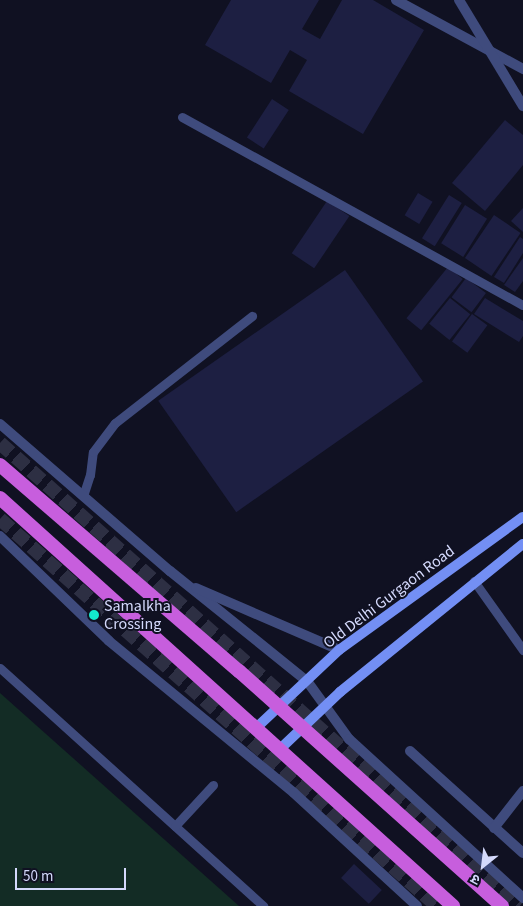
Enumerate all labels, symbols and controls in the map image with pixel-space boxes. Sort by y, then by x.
street label: Old Delhi Gurgaon Road [320,541,458,653]
place label: Samalkha Crossing [104,596,171,634]
marker: Samalkha Crossing [88,609,100,621]
north arrow [458,841,508,891]
scale bar [18,858,129,890]
text: 50 m [23,866,53,887]
text: उ [467,868,484,890]

